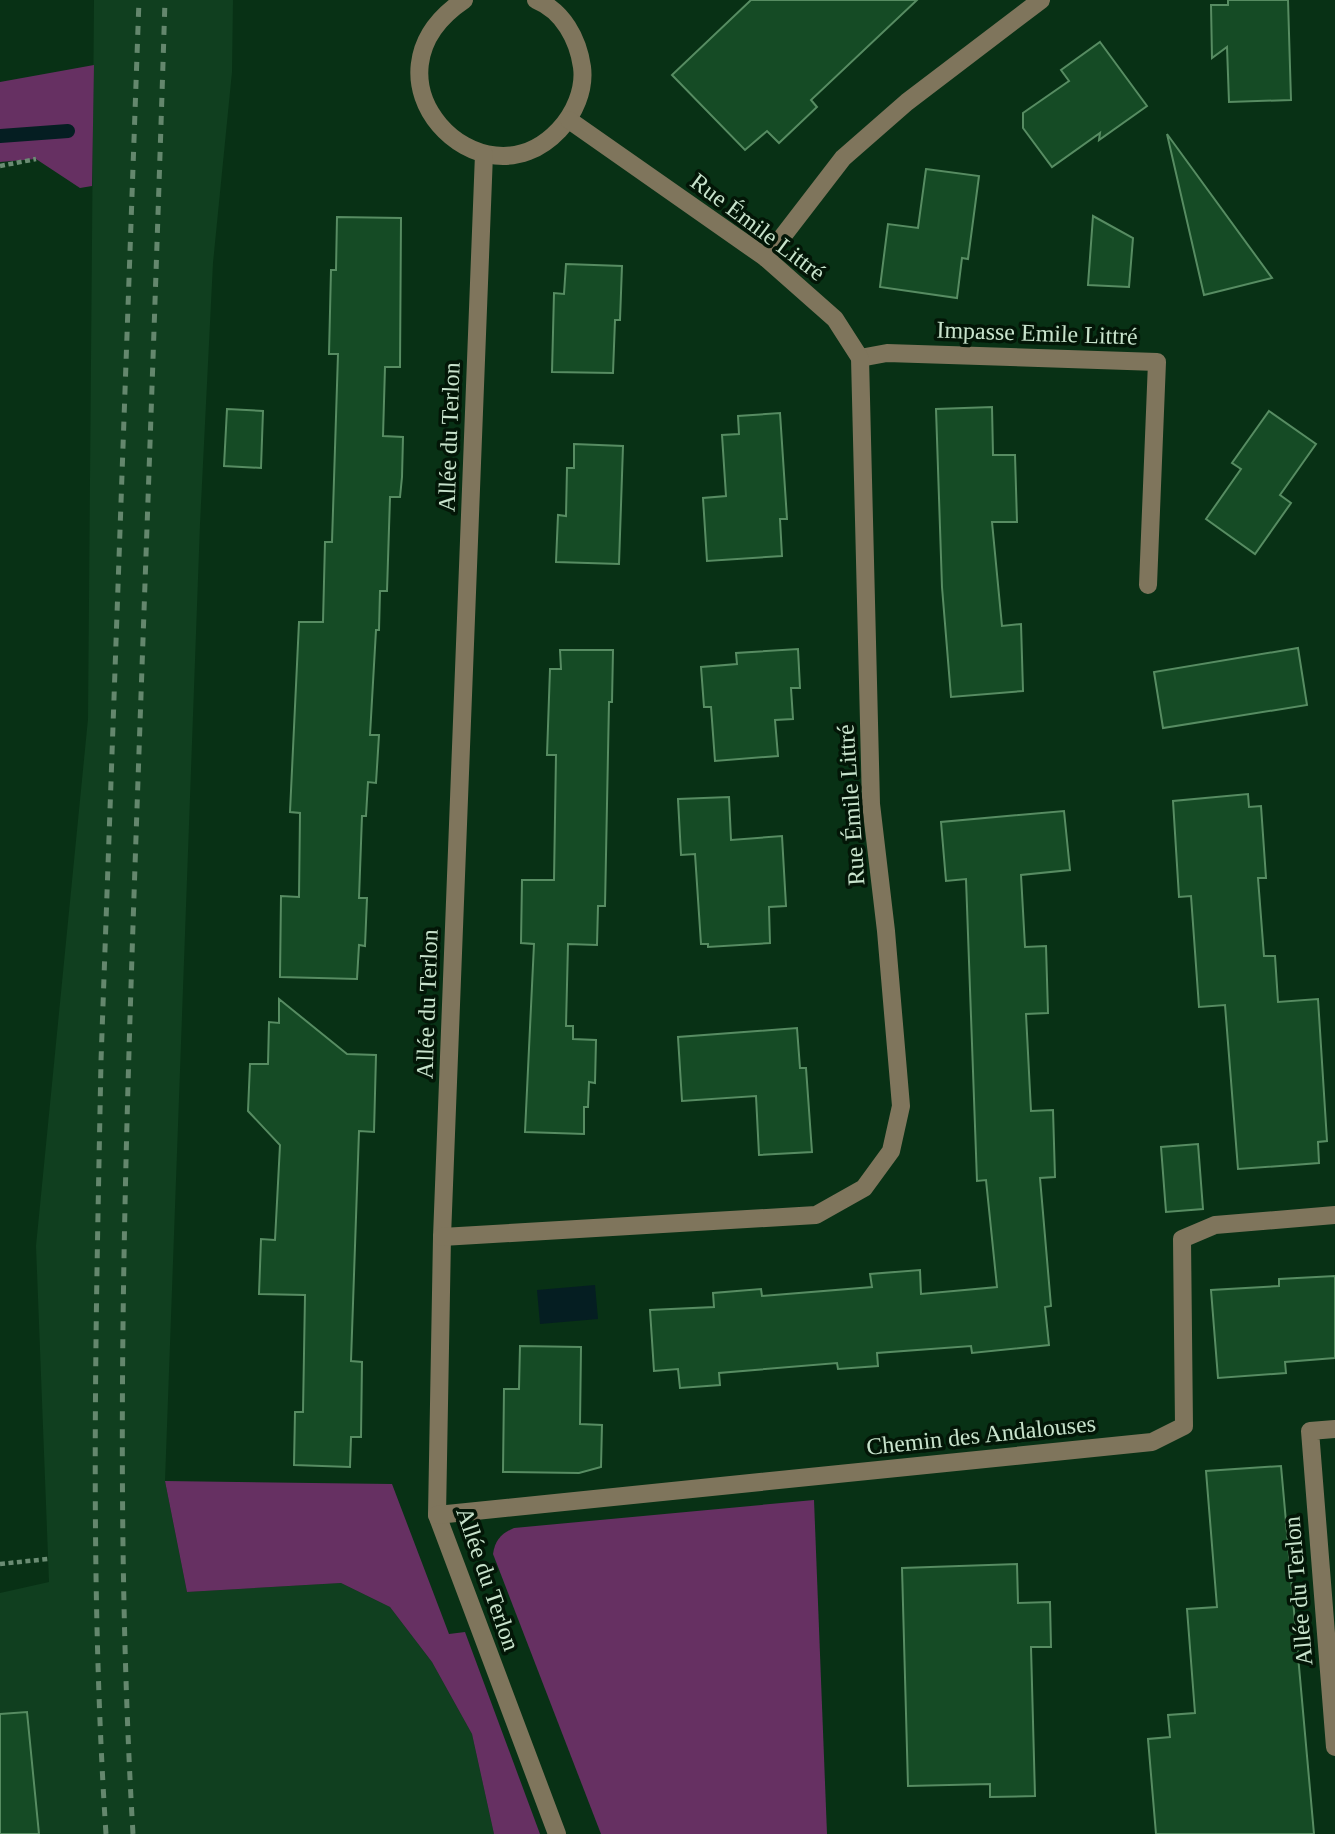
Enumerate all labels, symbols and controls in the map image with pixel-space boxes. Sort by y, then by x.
street label: Rue Émile Littré [686,168,830,286]
street label: Impasse Emile Littré [936,316,1138,350]
street label: Allée du Terlon [433,362,465,512]
street label: Rue Émile Littré [832,724,870,886]
street label: Allée du Terlon [411,929,443,1079]
street label: Chemin des Andalouses [865,1410,1097,1460]
street label: Allée du Terlon [451,1504,525,1654]
street label: Allée du Terlon [1279,1515,1317,1667]

